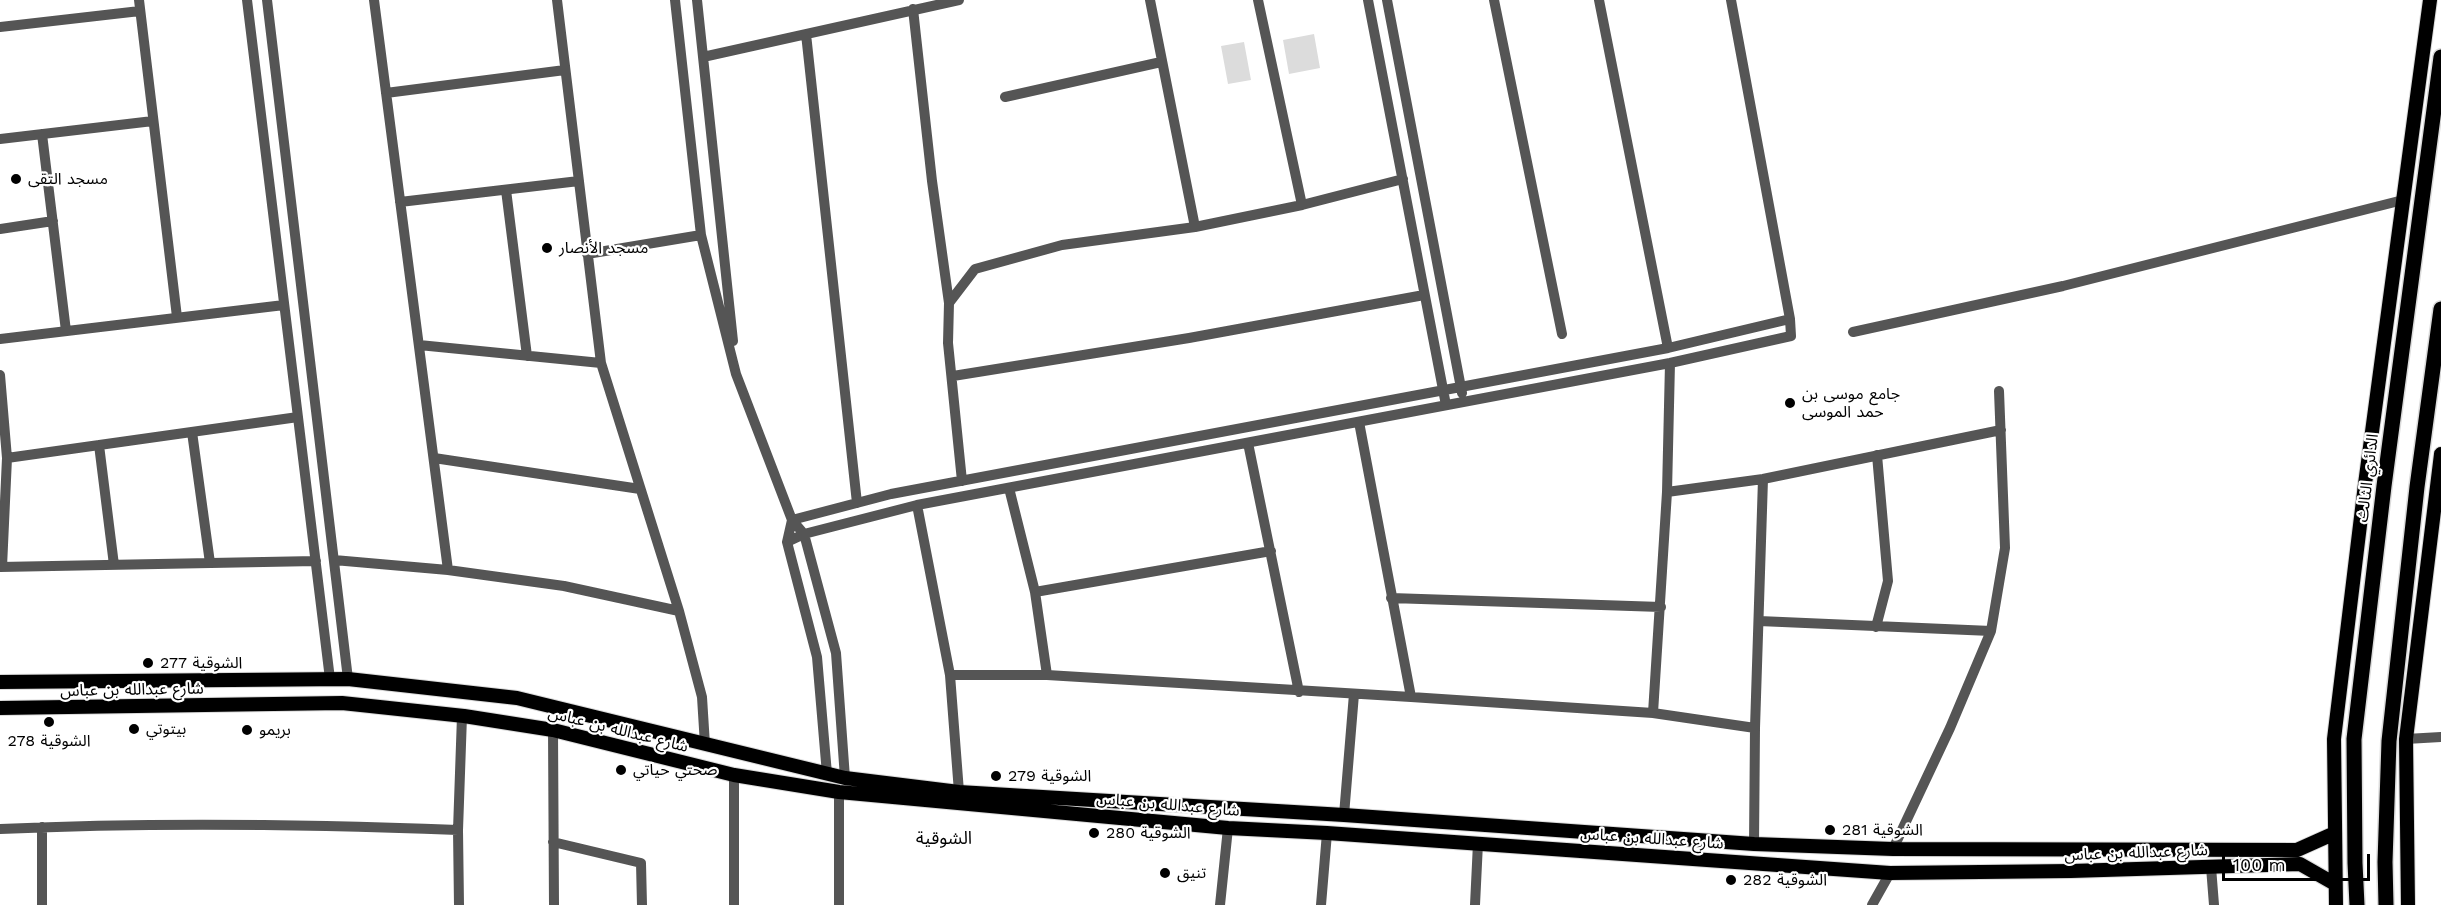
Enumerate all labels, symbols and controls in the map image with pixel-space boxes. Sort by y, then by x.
place label: مسجد التقى [28,169,108,189]
marker: مسجد التقى [9,172,23,186]
place label: مسجد الأنصار [559,238,648,258]
marker: مسجد الأنصار [540,241,554,255]
place label: جامع موسى بن حمد الموسى [1802,384,1900,422]
marker: جامع موسى بن حمد الموسى [1783,396,1797,410]
street label: الدائري الثالث [2353,433,2383,523]
place label: الشوقية 277 [160,653,242,673]
marker: الشوقية 277 [141,656,155,670]
street label: شارع عبدالله بن عباس [60,679,204,701]
street label: شارع عبدالله بن عباس [546,703,690,757]
marker: الشوقية 278 [42,715,56,729]
place label: بيتوتي [146,719,186,739]
place label: بريمو [259,720,291,740]
marker: بيتوتي [127,722,141,736]
marker: بريمو [240,723,254,737]
place label: الشوقية 278 [8,731,90,751]
place label: صحتي حياتي [633,760,717,780]
marker: صحتي حياتي [614,763,628,777]
place label: الشوقية 279 [1008,766,1091,786]
marker: الشوقية 279 [989,769,1003,783]
street label: شارع عبدالله بن عباس [1096,789,1240,821]
place label: الشوقية 281 [1842,820,1923,840]
place label: الشوقية 280 [1106,823,1191,843]
marker: الشوقية 281 [1823,823,1837,837]
street label: شارع عبدالله بن عباس [1580,824,1724,854]
marker: الشوقية 280 [1087,826,1101,840]
district label: الشوقية [916,828,972,850]
street label: شارع عبدالله بن عباس [2064,841,2208,865]
scale bar [2225,842,2374,880]
text: 100 m [2233,854,2286,875]
place label: تنيق [1177,863,1206,883]
marker: تنيق [1158,866,1172,880]
place label: الشوقية 282 [1743,870,1827,890]
marker: الشوقية 282 [1724,873,1738,887]

